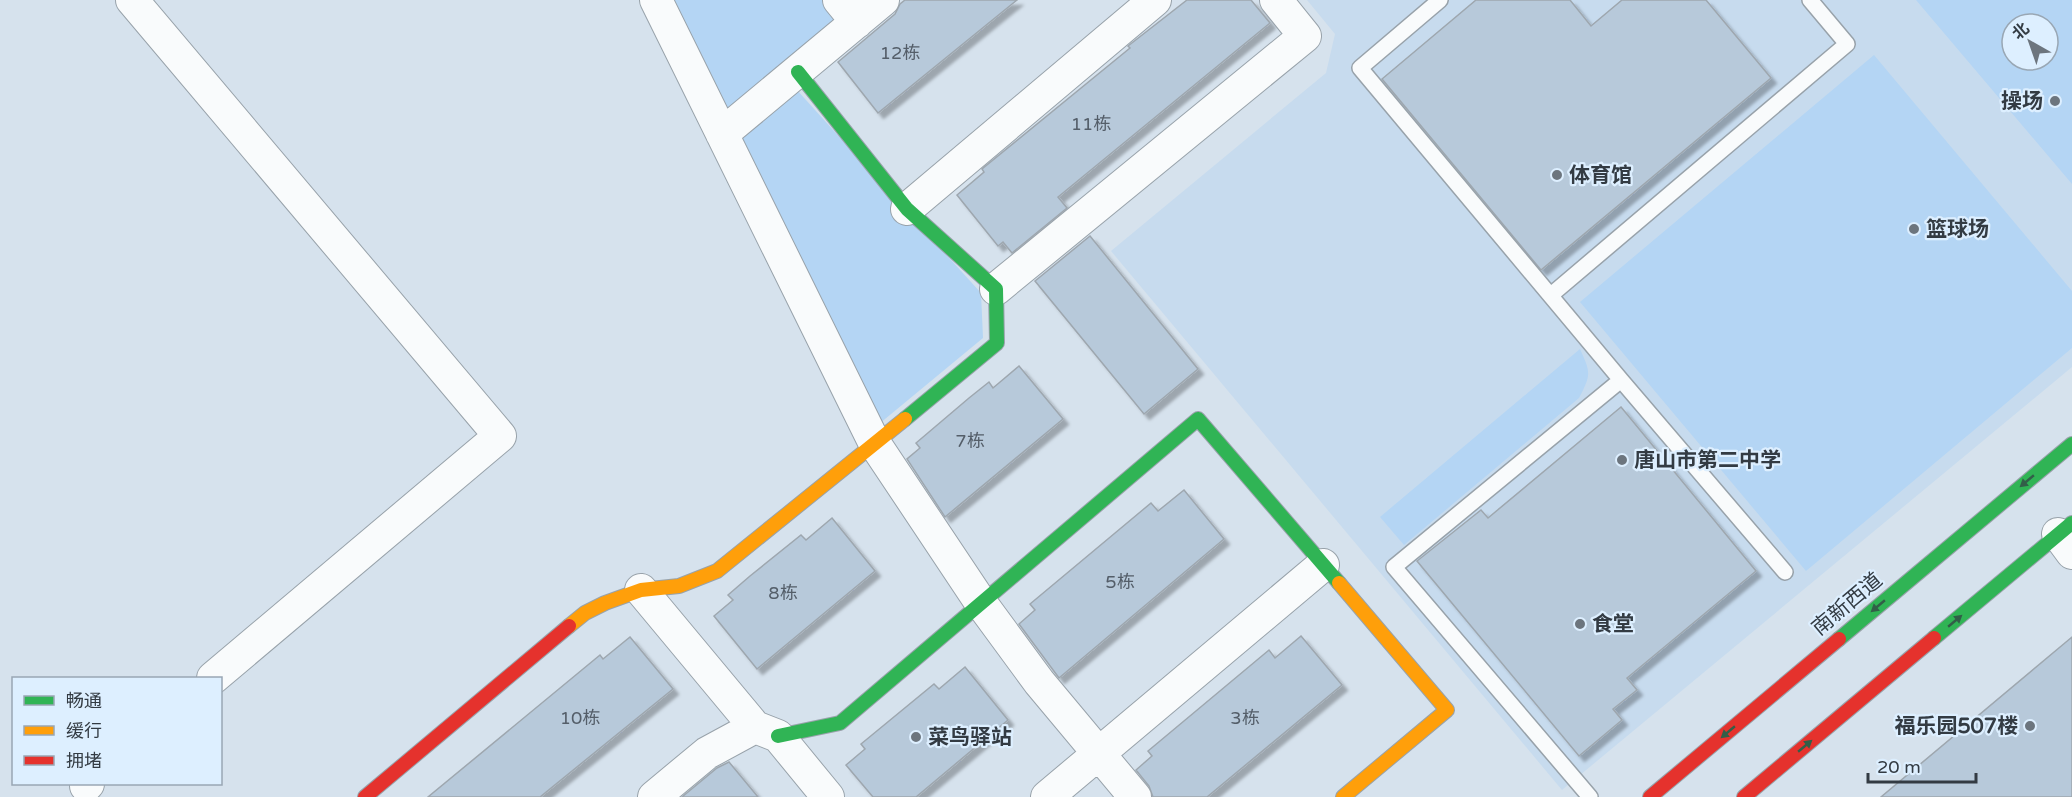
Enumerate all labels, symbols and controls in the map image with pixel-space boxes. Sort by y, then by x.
north arrow [2000,12,2060,72]
text: 北 [2008,18,2034,44]
house number: 12栋 [880,42,920,64]
place label: 操场 [2001,89,2043,114]
marker: 操场 [2048,94,2062,108]
house number: 11栋 [1071,113,1111,135]
place label: 体育馆 [1569,163,1632,188]
marker: 体育馆 [1550,168,1564,182]
place label: 篮球场 [1926,217,1989,242]
marker: 篮球场 [1907,222,1921,236]
house number: 7栋 [955,430,985,452]
place label: 唐山市第二中学 [1634,448,1781,473]
marker: 唐山市第二中学 [1615,453,1629,467]
one-way arrow [2019,475,2035,488]
street label: 南新西道 [1807,568,1888,641]
house number: 5栋 [1105,571,1135,593]
house number: 8栋 [768,582,798,604]
one-way arrow [1870,600,1886,613]
place label: 食堂 [1592,612,1634,637]
one-way arrow [1947,615,1962,628]
marker: 食堂 [1573,617,1587,631]
legend [12,677,222,785]
text: 畅通 [66,690,102,712]
house number: 10栋 [560,707,600,729]
house number: 3栋 [1230,707,1260,729]
place label: 福乐园507楼 [1894,714,2018,739]
marker: 福乐园507楼 [2023,719,2037,733]
text: 缓行 [66,720,102,742]
place label: 菜鸟驿站 [928,725,1012,750]
one-way arrow [1720,725,1736,738]
marker: 菜鸟驿站 [909,730,923,744]
one-way arrow [1797,740,1812,753]
scale bar [1868,746,1976,784]
text: 拥堵 [66,750,102,772]
text: 20 m [1877,756,1921,778]

